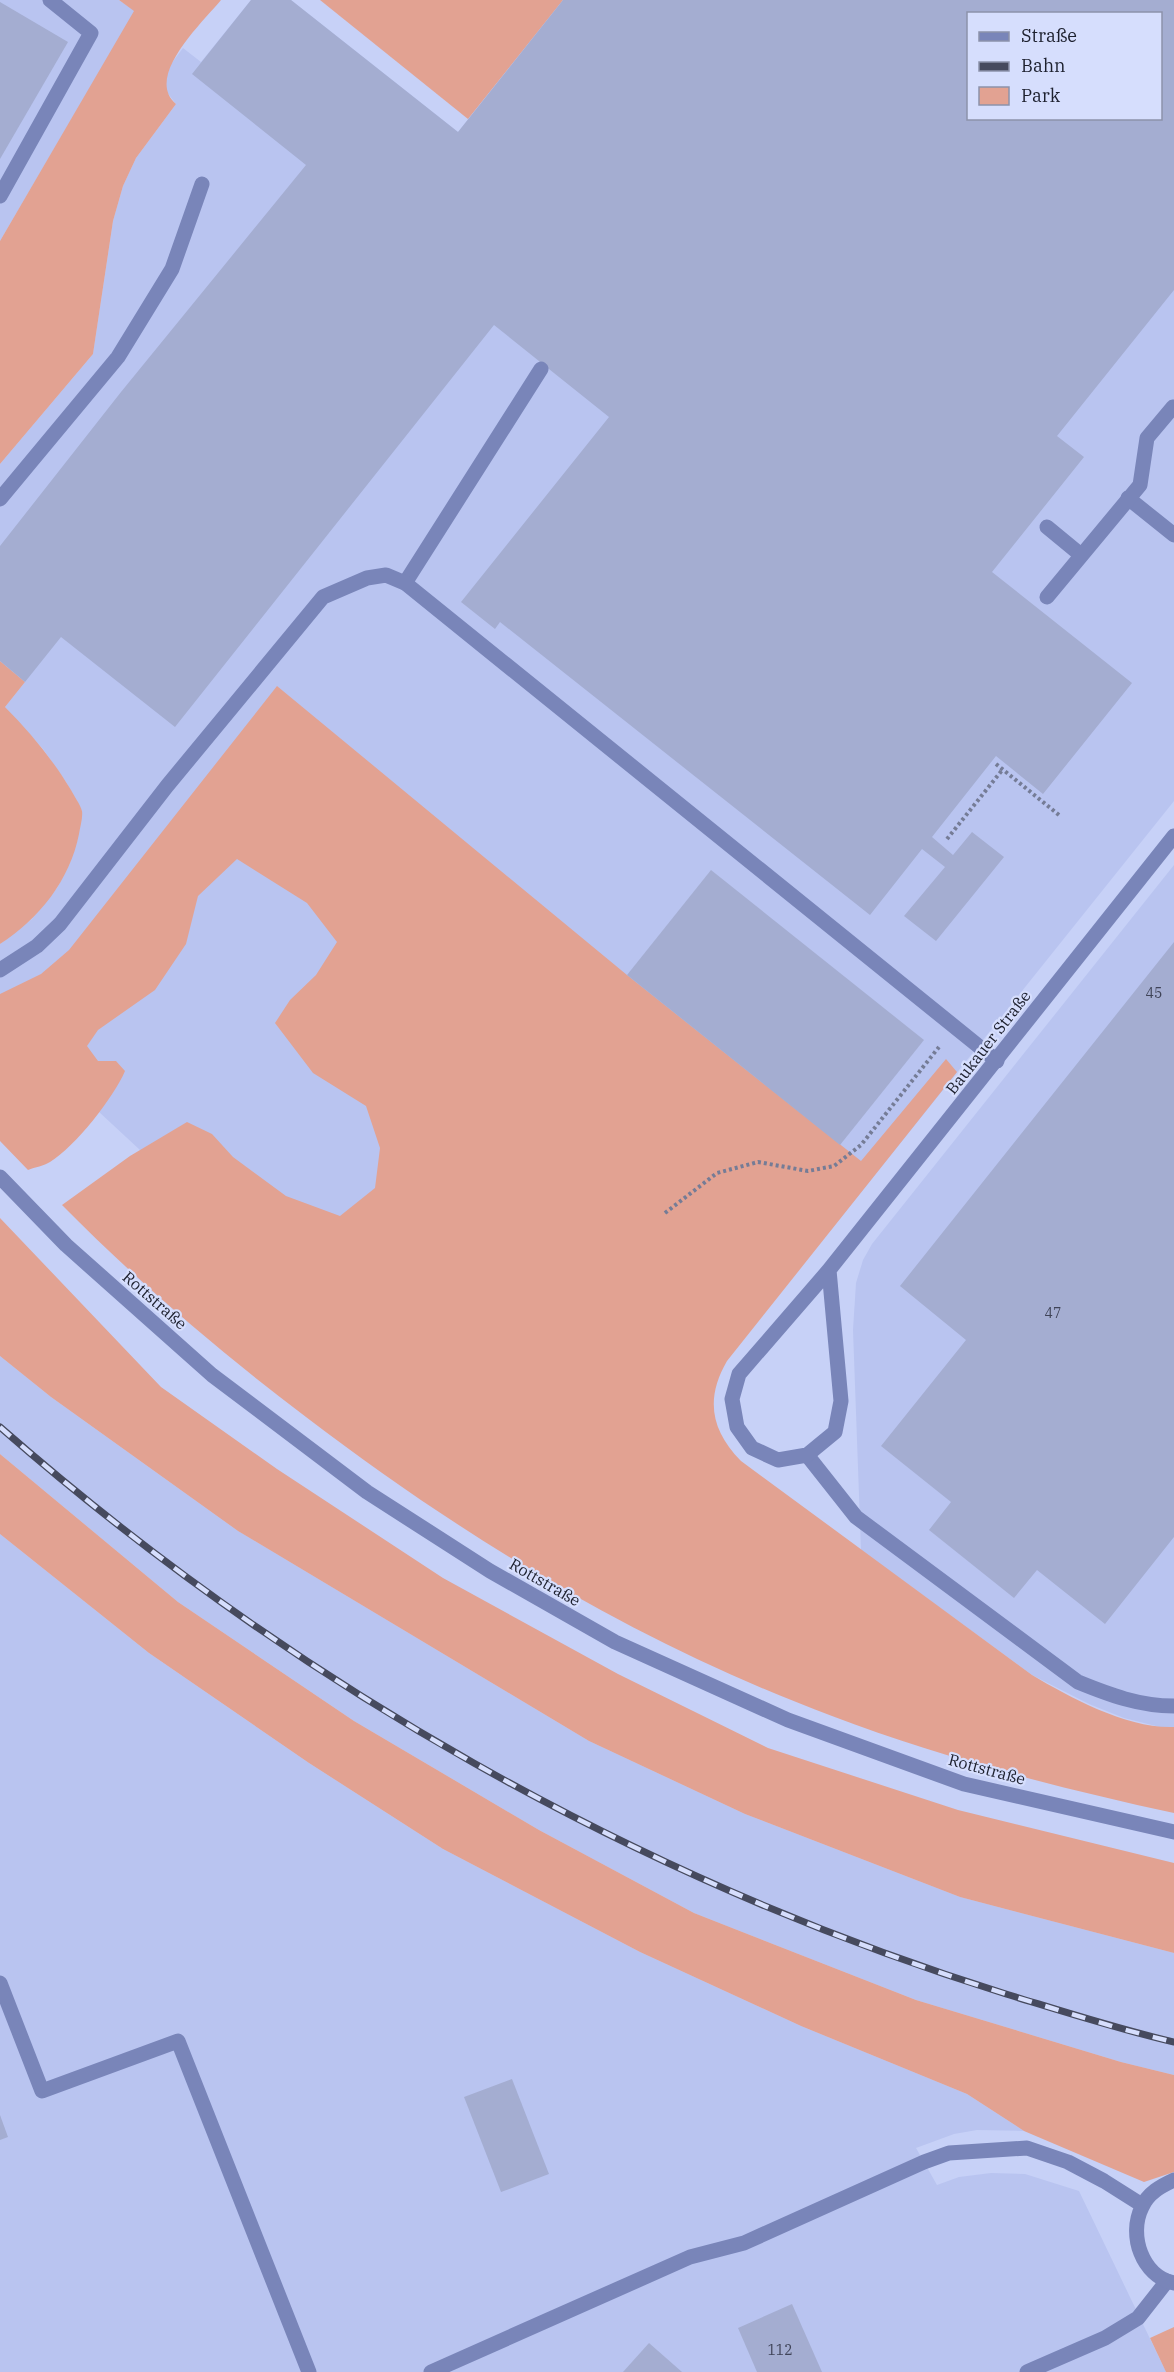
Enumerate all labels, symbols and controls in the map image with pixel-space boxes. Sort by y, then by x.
legend [967,12,1162,120]
text: Straße [1021,24,1077,47]
text: Bahn [1021,54,1066,77]
text: Park [1021,84,1061,107]
house number: 45 [1146,984,1162,1002]
street label: Baukauer Straße [941,986,1035,1098]
street label: Rottstraße [119,1267,191,1333]
house number: 47 [1045,1304,1061,1322]
street label: Rottstraße [506,1554,584,1610]
street label: Rottstraße [946,1749,1028,1789]
house number: 112 [767,2341,793,2359]

